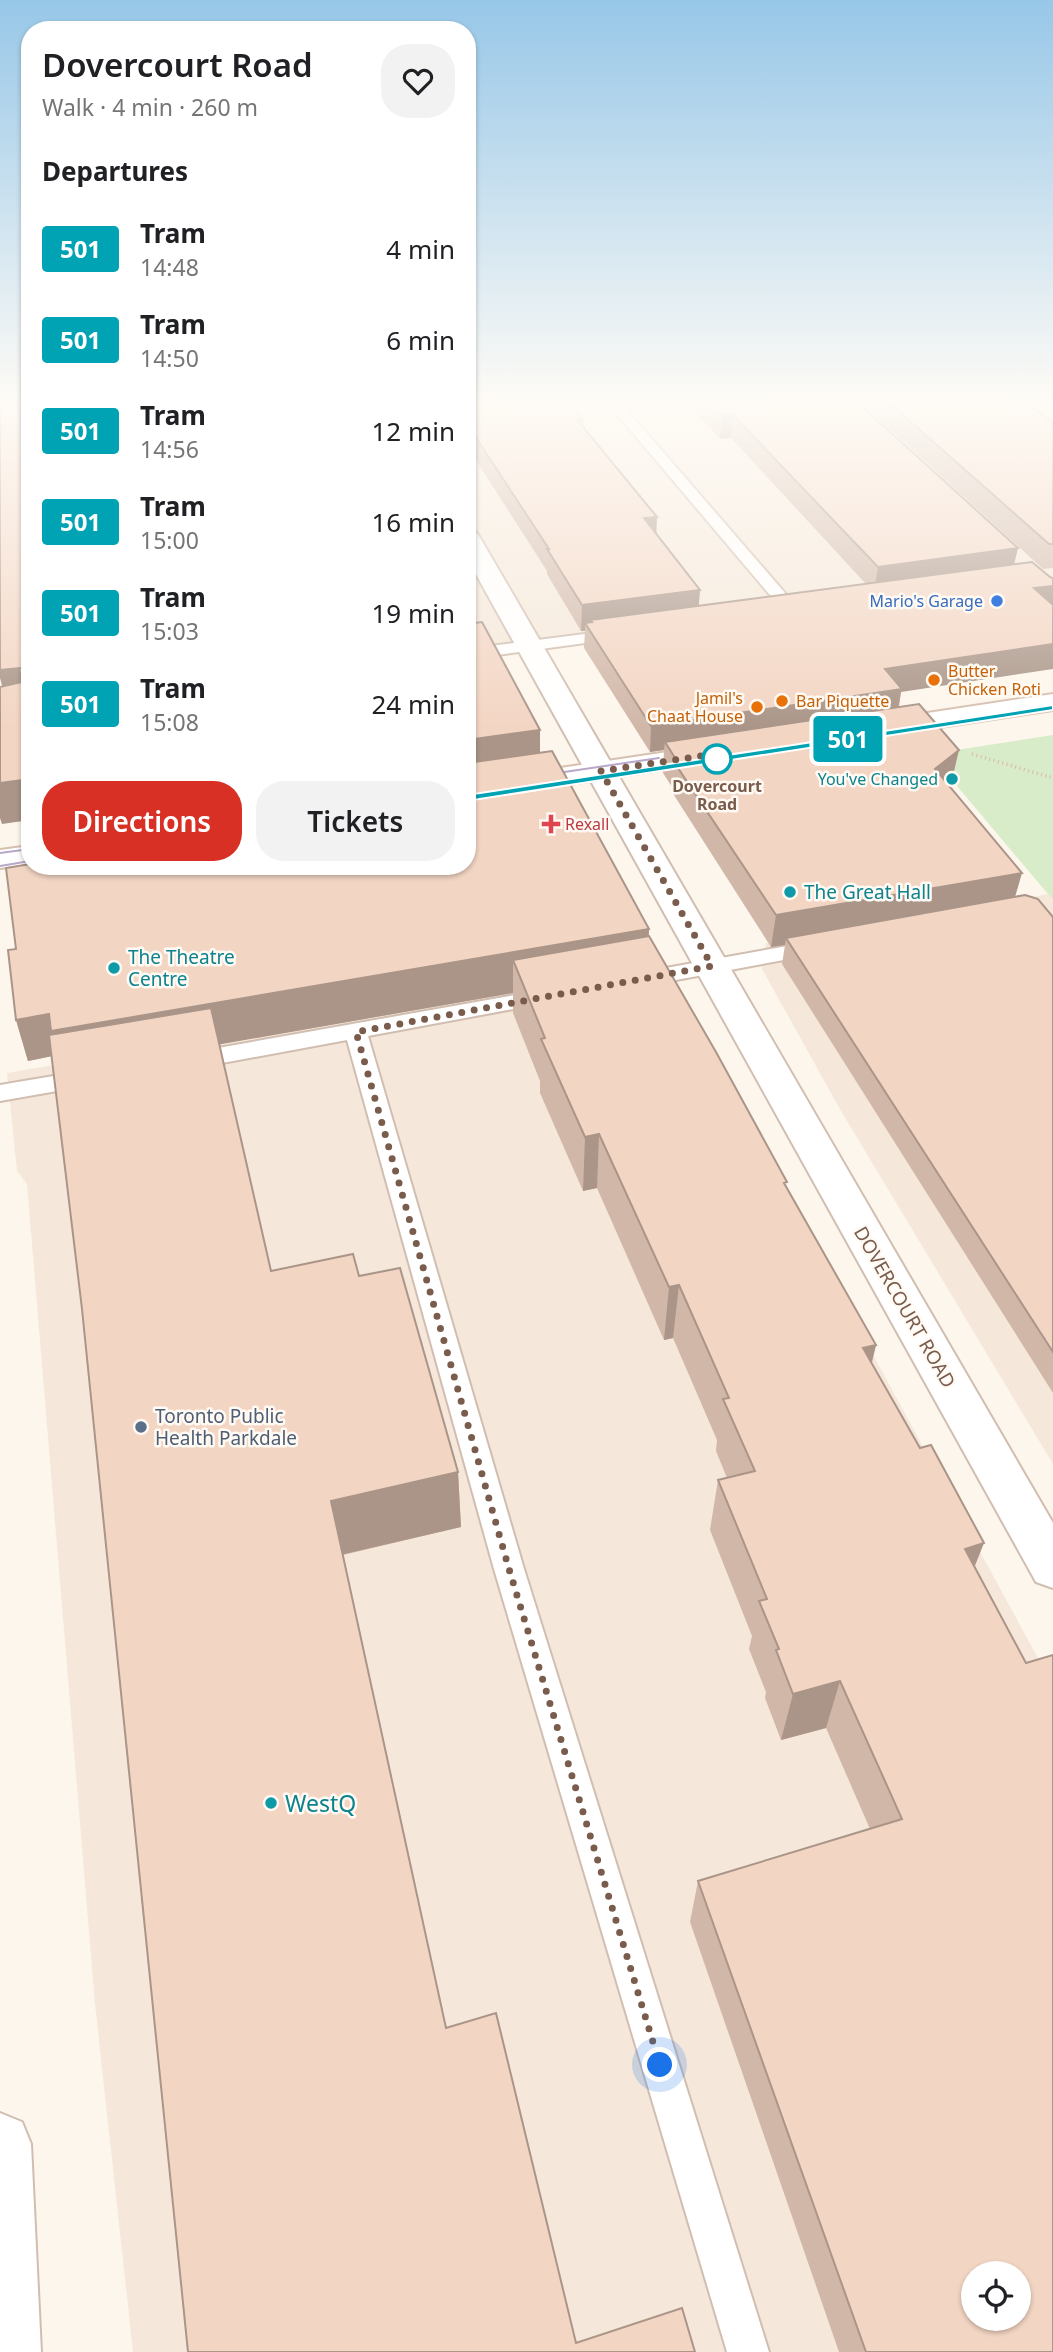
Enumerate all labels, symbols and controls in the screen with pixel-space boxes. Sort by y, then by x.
text: Dovercourt Road [42,42,313,87]
button: heart [381,44,455,118]
text: Walk · 4 min · 260 m [42,91,258,123]
text: Departures [42,153,188,189]
text: Tram [140,215,206,251]
text: 4 min [386,231,455,267]
text: 501 [60,232,101,265]
text: 14:48 [140,251,199,283]
text: Tram [140,306,206,342]
text: 6 min [386,322,455,358]
text: 501 [60,323,101,356]
text: 14:50 [140,342,199,374]
text: Tram [140,397,206,433]
text: 12 min [371,413,455,449]
text: 501 [60,414,101,447]
text: 14:56 [140,433,199,465]
text: Tram [140,488,206,524]
text: 16 min [371,504,455,540]
text: 501 [60,505,101,538]
text: 15:00 [140,524,199,556]
text: Tram [140,579,206,615]
place label: Mario's Garage [870,590,983,612]
marker: Mario's Garage [989,593,1005,609]
text: 19 min [371,595,455,631]
text: 501 [60,596,101,629]
text: 15:03 [140,615,199,647]
place label: Butter Chicken Roti [948,660,1041,700]
text: Tram [140,670,206,706]
marker: Butter Chicken Roti [926,672,942,688]
text: 24 min [371,686,455,722]
text: 501 [60,687,101,720]
place label: Jamil's Chaat House [647,687,743,727]
place label: Bar Piquette [796,690,889,712]
marker: Bar Piquette [774,693,790,709]
marker: Jamil's Chaat House [749,699,765,715]
text: 15:08 [140,706,199,738]
line badge: 501 [808,716,888,762]
text: 501 [827,722,869,755]
marker: Dovercourt Road [702,744,732,774]
place label: You've Changed [818,768,938,790]
marker: You've Changed [944,771,960,787]
place label: Dovercourt Road [672,775,762,815]
button: Directions [42,781,242,861]
button: Tickets [256,781,455,861]
place label: Rexall [565,813,609,835]
marker: Rexall [543,816,559,832]
place label: The Great Hall [804,879,931,905]
marker: The Great Hall [782,884,798,900]
place label: The Theatre Centre [128,944,235,992]
marker: The Theatre Centre [106,960,122,976]
street label: DOVERCOURT ROAD [848,1222,962,1392]
place label: Toronto Public Health Parkdale [155,1403,297,1451]
marker: Toronto Public Health Parkdale [133,1419,149,1435]
place label: WestQ [285,1787,356,1819]
marker: WestQ [263,1795,279,1811]
your location [642,2047,677,2082]
map controls [961,2261,1031,2331]
button: locate [961,2261,1031,2331]

